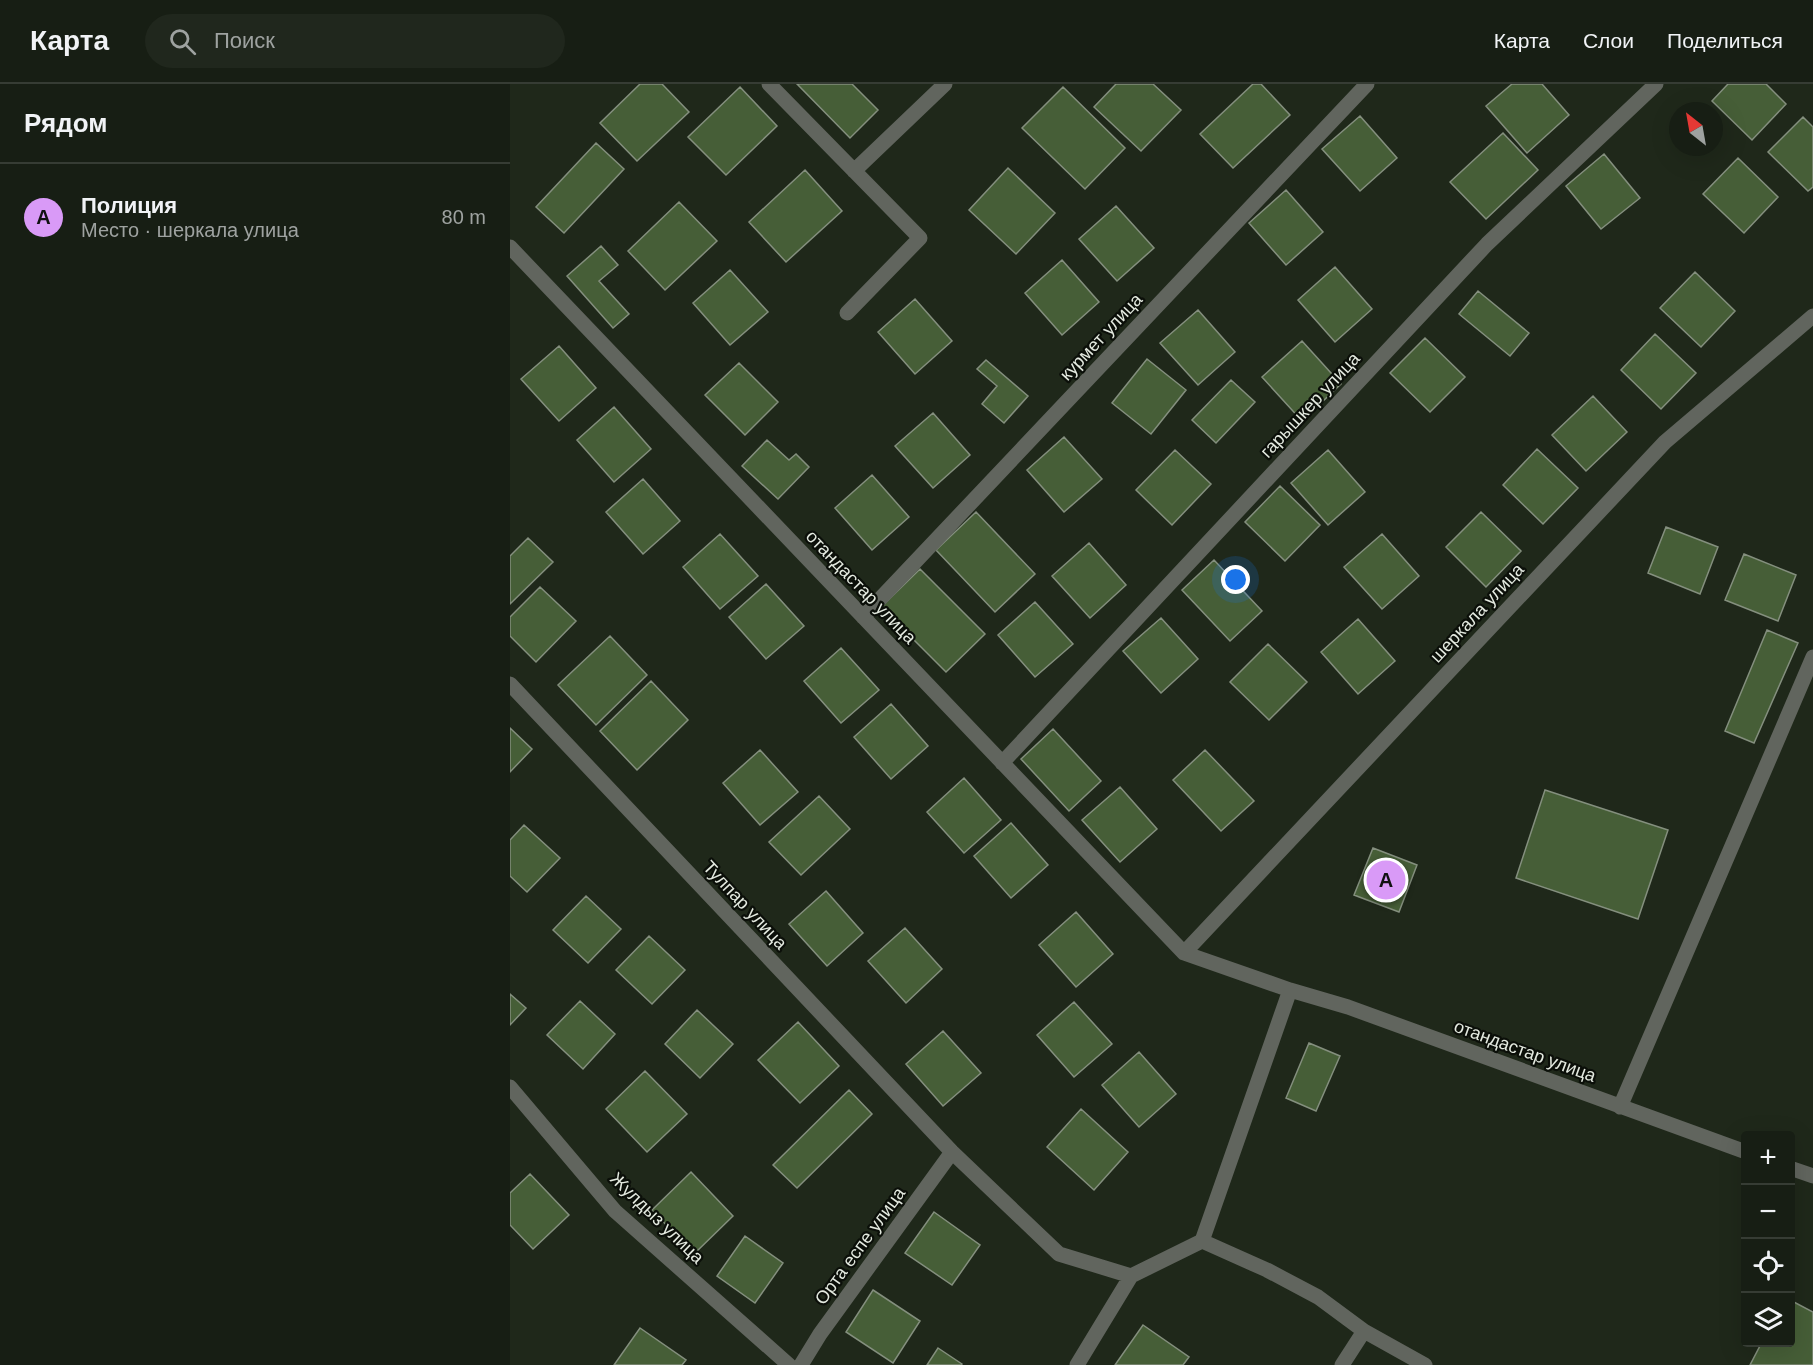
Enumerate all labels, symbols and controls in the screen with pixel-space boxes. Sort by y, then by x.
search box [145,14,565,68]
text: Карта [30,25,109,56]
icon: search [166,25,199,58]
text: Поиск [214,28,275,53]
text: Карта [1494,29,1550,52]
text: Слои [1583,29,1634,52]
text: Поделиться [1667,29,1783,52]
north arrow [1669,102,1723,156]
text: Рядом [24,108,107,138]
text: Полиция [81,193,177,218]
text: A [36,206,51,228]
text: 80 m [442,206,486,228]
text: Место · шеркала улица [81,219,299,241]
street label: курмет улица [1056,289,1147,385]
street label: гарышкер улица [1256,348,1364,462]
street label: отандастар улица [802,526,921,648]
street label: шеркала улица [1426,559,1529,667]
your location [1221,565,1250,594]
street label: Тулпар улица [699,857,792,954]
pin: A [1366,858,1406,902]
street label: отандастар улица [1451,1016,1600,1086]
map controls [1741,1131,1795,1347]
button: + [1741,1131,1795,1185]
street label: Жулдыз улица [606,1169,708,1268]
street label: Орта еспе улица [811,1183,910,1308]
button: − [1741,1185,1795,1239]
button: locate [1741,1239,1795,1293]
button: layers [1741,1293,1795,1347]

